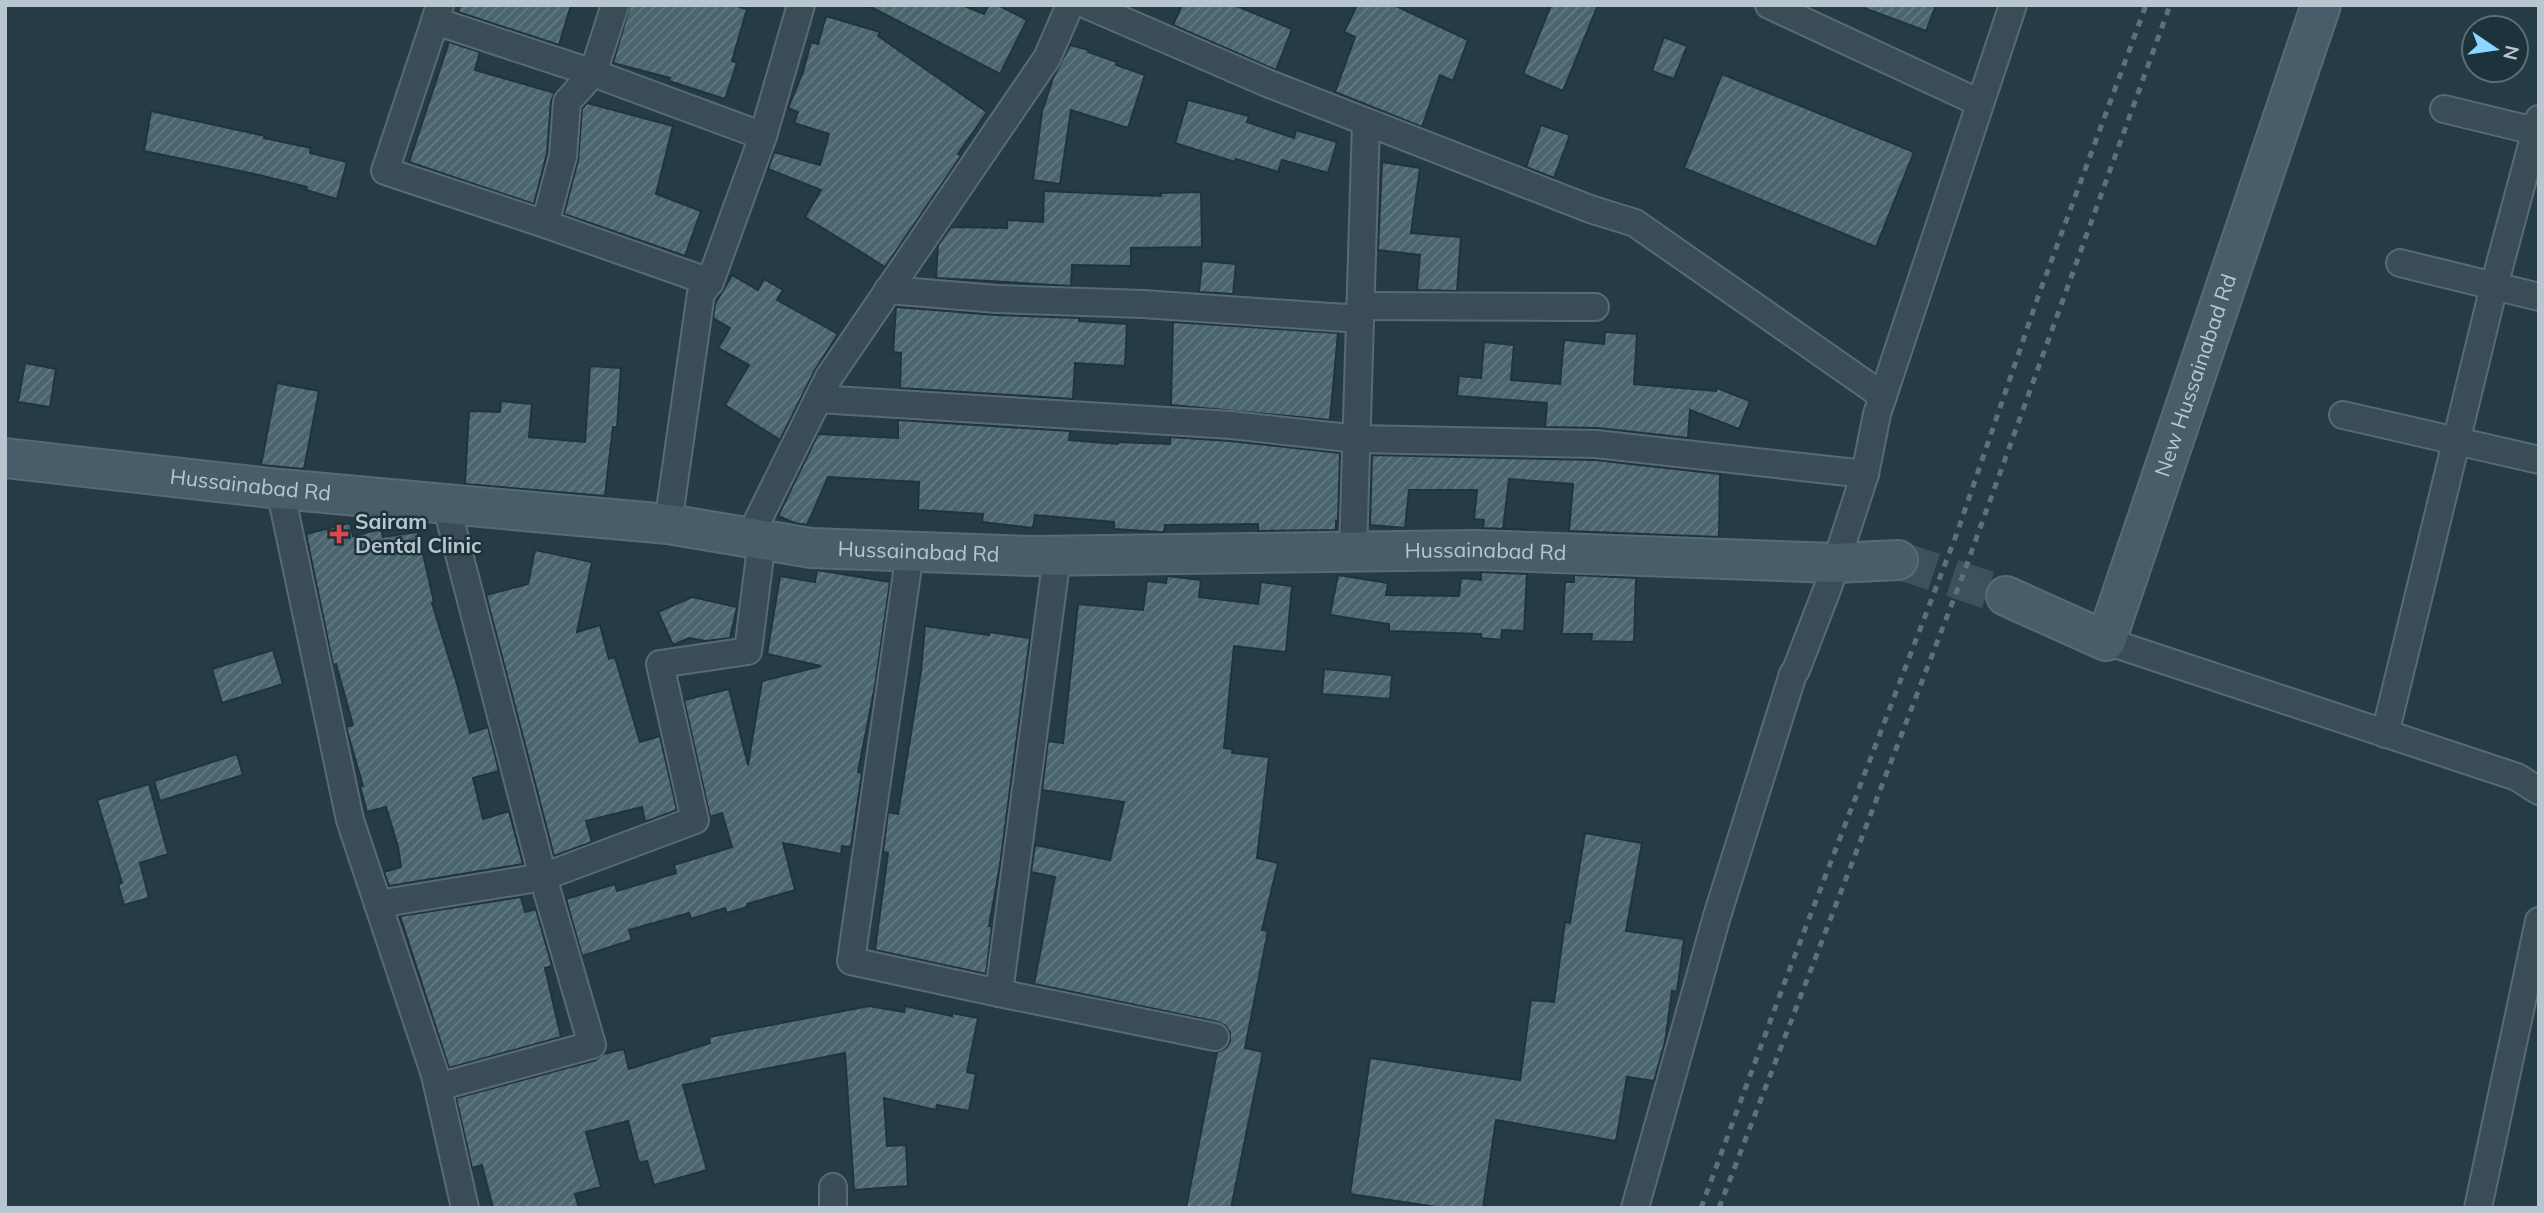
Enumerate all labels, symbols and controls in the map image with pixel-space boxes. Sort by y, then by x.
north arrow [2460,14,2530,84]
text: N [2498,43,2525,63]
street label: New Hussainabad Rd [2148,270,2241,480]
street label: Hussainabad Rd [169,463,332,506]
place label: Sairam Dental Clinic [355,508,481,558]
marker: Sairam Dental Clinic [329,524,349,544]
street label: Hussainabad Rd [837,535,1000,567]
street label: Hussainabad Rd [1404,536,1567,565]

